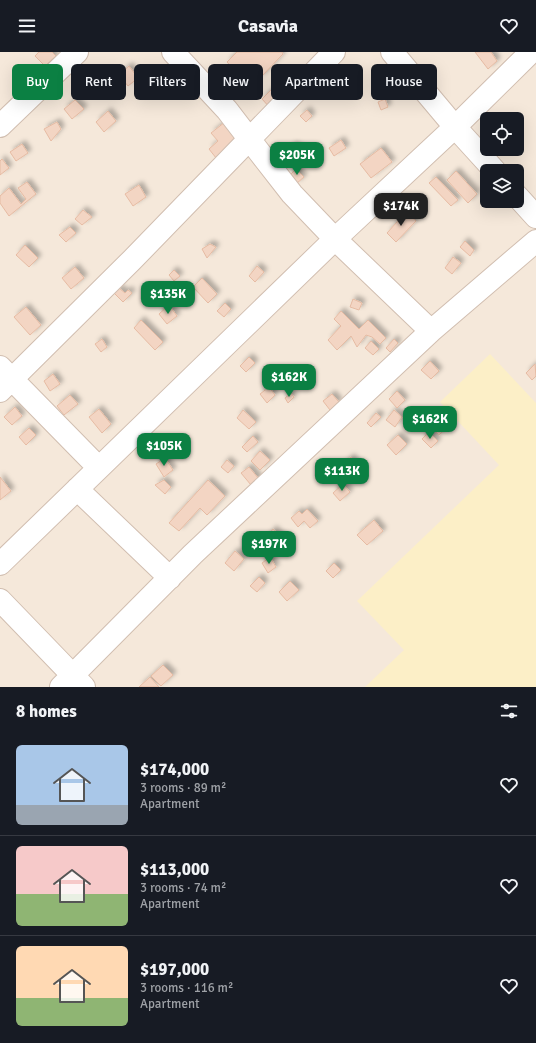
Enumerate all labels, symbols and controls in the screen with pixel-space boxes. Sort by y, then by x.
icon: menu [16,15,38,37]
text: Casavia [238,15,298,37]
icon: heart [498,15,520,37]
chip: Buy [12,64,63,100]
chip: Rent [71,64,126,100]
chip: Filters [134,64,200,100]
chip: New [208,64,263,100]
chip: Apartment [271,64,363,100]
chip: House [371,64,437,100]
map controls [480,112,524,208]
button: locate [480,112,524,156]
pin: $205K [269,142,325,176]
text: $205K [279,147,315,163]
button: layers [480,164,524,208]
pin: $174K [373,193,429,227]
text: $174K [383,198,419,214]
pin: $135K [140,281,196,315]
text: $135K [150,286,186,302]
pin: $162K [261,364,317,398]
text: $162K [271,369,307,385]
pin: $162K [402,406,458,440]
text: $162K [412,411,448,427]
pin: $105K [136,433,192,467]
text: $105K [146,438,182,454]
pin: $113K [314,458,370,492]
text: $113K [324,463,360,479]
pin: $197K [241,531,297,565]
text: $197K [251,536,287,552]
icon: filters [498,700,520,722]
text: 8 homes [16,701,77,722]
text: $174,000 [140,759,209,780]
icon: home [48,761,96,809]
icon: heart [498,774,520,796]
text: 3 rooms · 89 m² [140,780,226,796]
text: Apartment [140,796,200,812]
text: $113,000 [140,859,209,880]
icon: home [48,862,96,910]
icon: heart [498,875,520,897]
text: 3 rooms · 74 m² [140,880,226,896]
text: Apartment [140,896,200,912]
text: $197,000 [140,959,209,980]
icon: home [48,962,96,1010]
icon: heart [498,975,520,997]
text: 3 rooms · 116 m² [140,980,233,996]
text: Apartment [140,996,200,1012]

